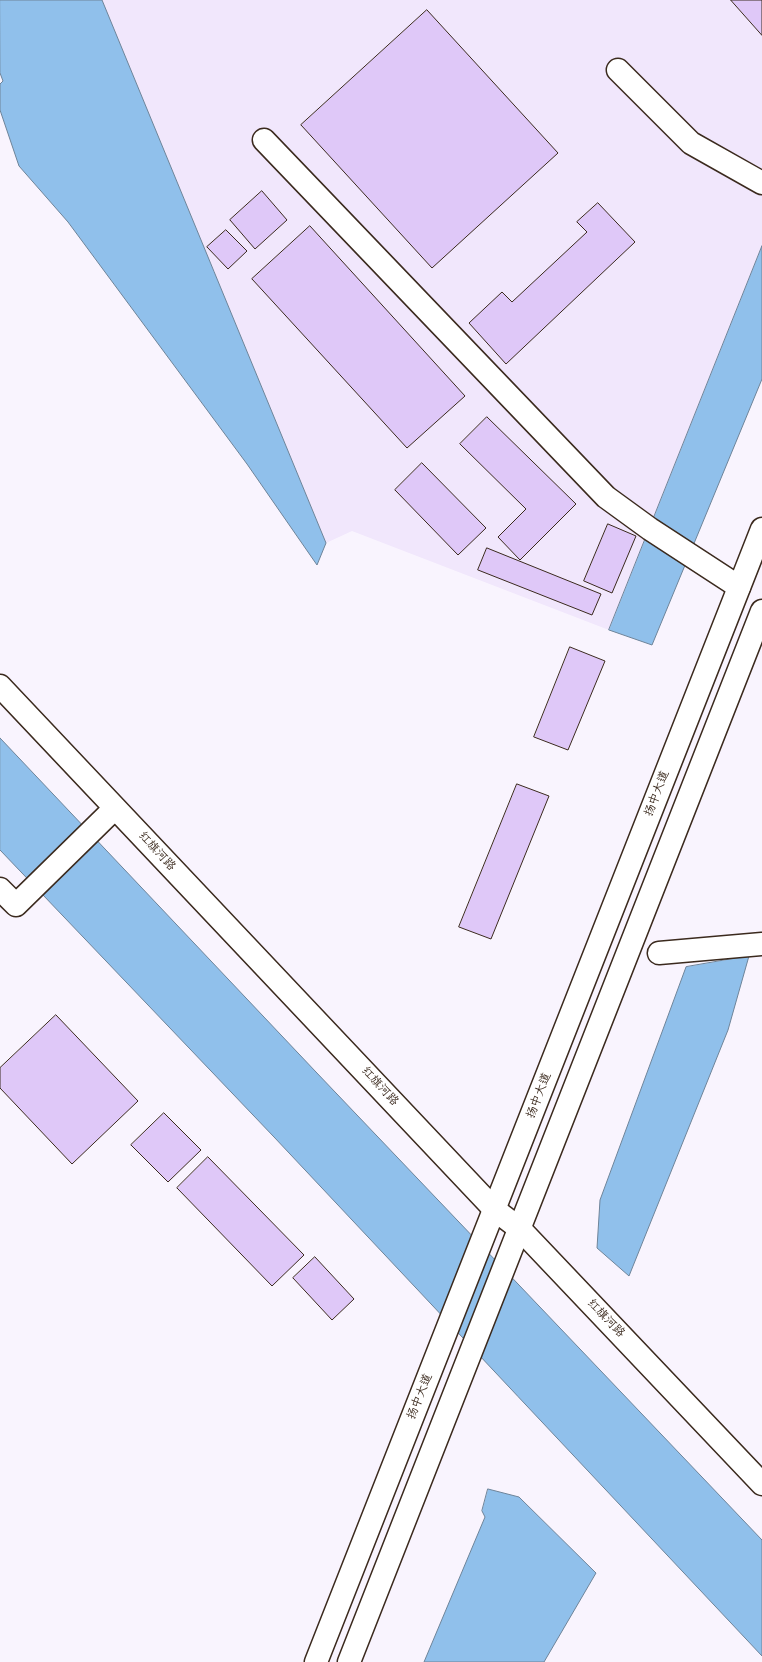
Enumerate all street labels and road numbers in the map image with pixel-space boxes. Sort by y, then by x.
street label: 扬中大道 [643,769,673,819]
street label: 红旗河路 [134,830,178,874]
street label: 红旗河路 [357,1065,401,1109]
street label: 扬中大道 [525,1071,555,1121]
street label: 红旗河路 [583,1297,627,1341]
street label: 扬中大道 [405,1372,437,1422]

